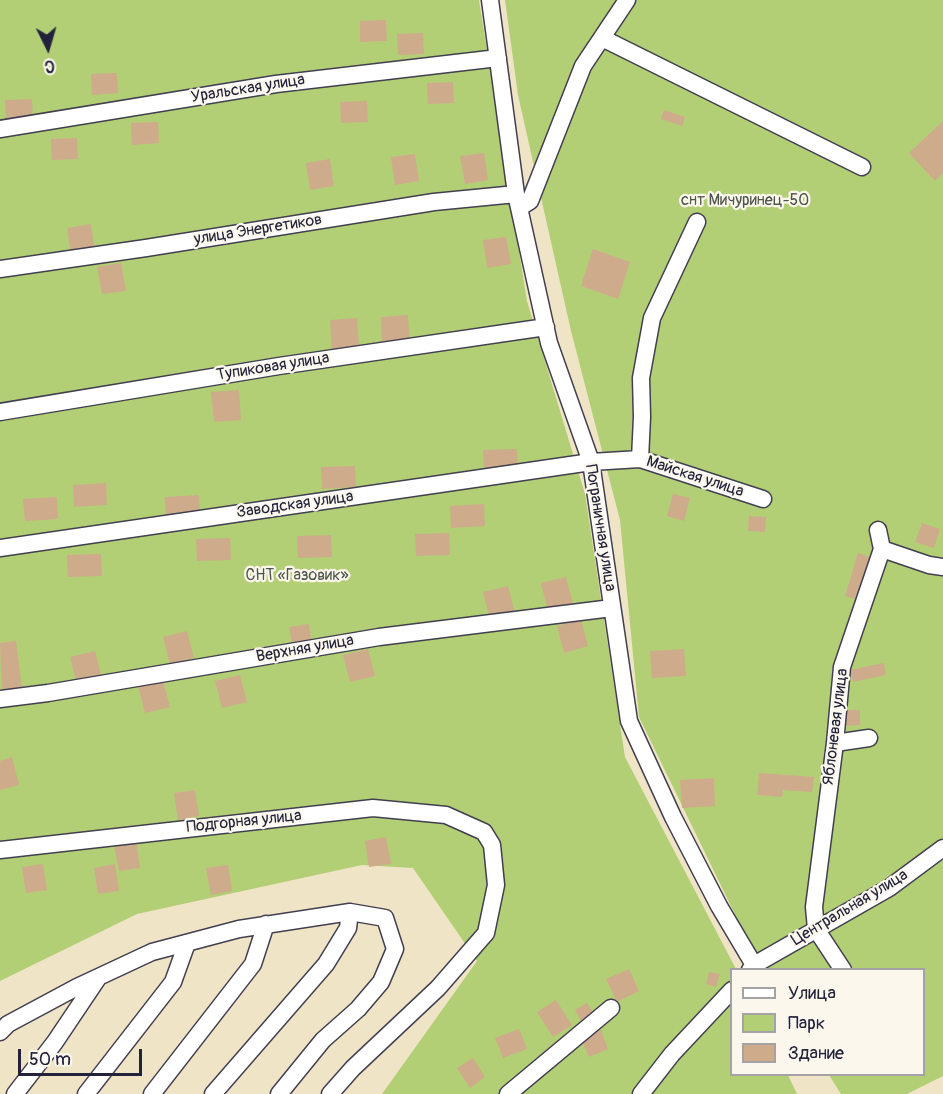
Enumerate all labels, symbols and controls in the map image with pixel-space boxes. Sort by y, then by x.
north arrow [18,18,78,78]
text: С [44,56,55,76]
street label: Уральская улица [190,71,306,107]
park label: снт Мичуринец-50 [681,191,809,211]
street label: улица Энергетиков [193,210,323,250]
street label: Тупиковая улица [215,349,331,385]
street label: Майская улица [644,452,746,502]
street label: Пограничная улица [581,463,619,593]
street label: Заводская улица [235,487,355,523]
park label: СНТ «Газовик» [245,566,349,586]
street label: Верхняя улица [255,631,355,667]
street label: Яблоневая улица [819,668,853,786]
street label: Подгорная улица [185,806,303,838]
street label: Центральная улица [788,866,912,950]
legend [730,968,925,1076]
text: Улица [788,982,836,1005]
text: Парк [788,1012,825,1035]
scale bar [21,1037,146,1075]
text: Здание [788,1042,844,1065]
text: 50 m [29,1048,71,1071]

